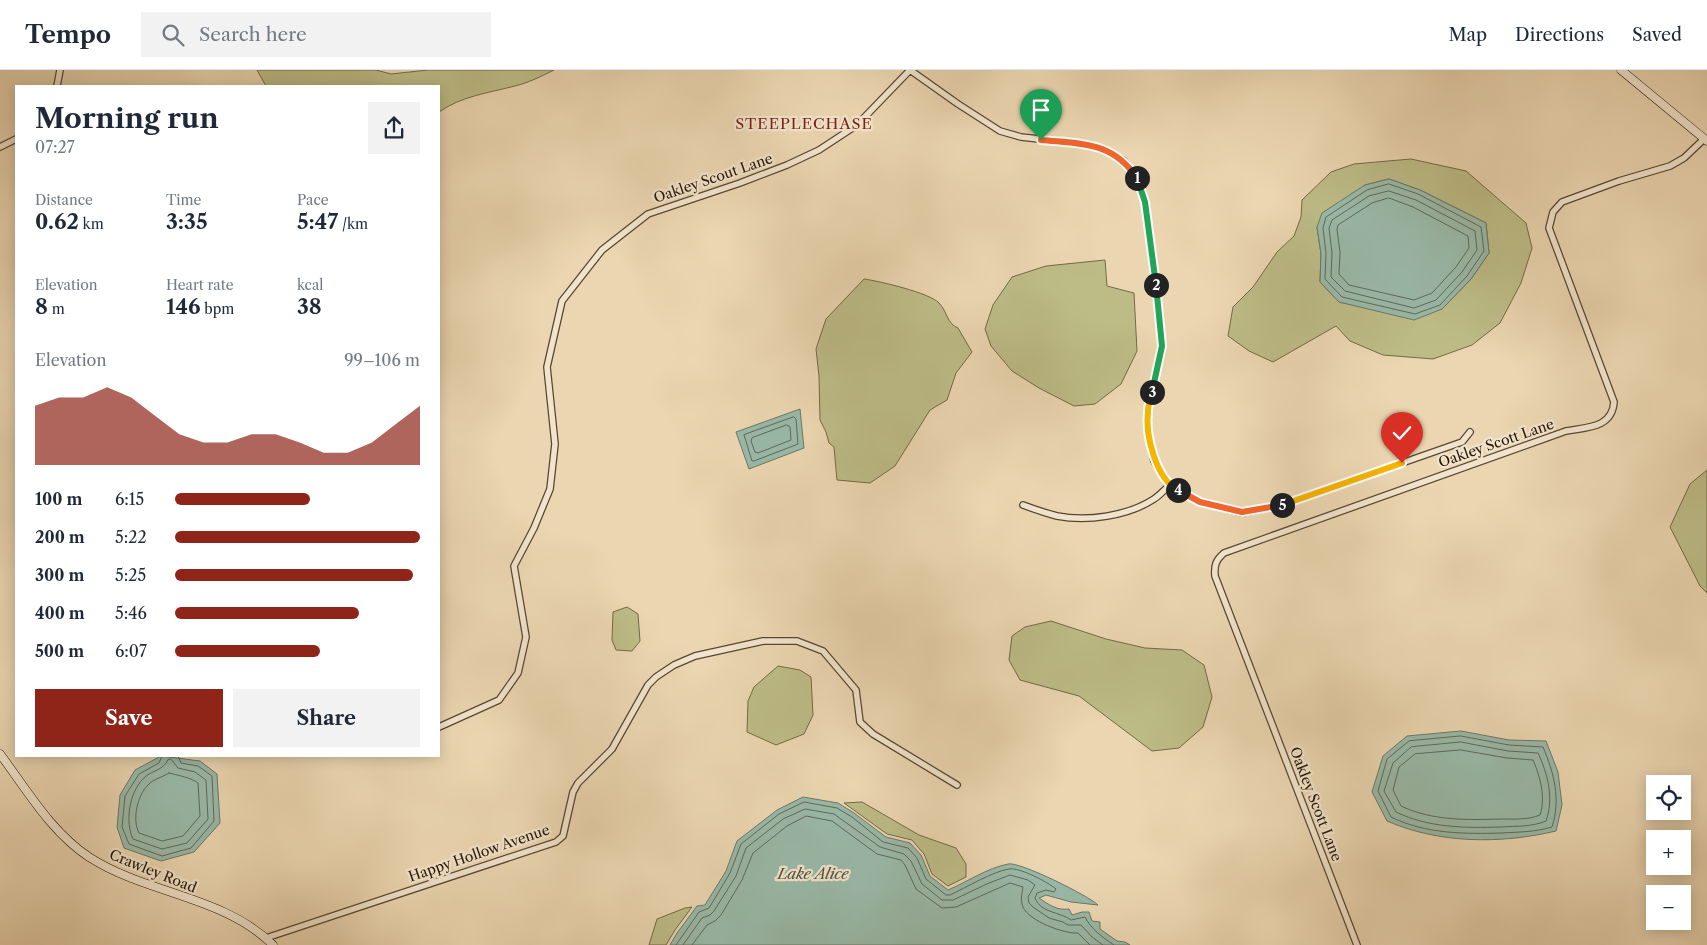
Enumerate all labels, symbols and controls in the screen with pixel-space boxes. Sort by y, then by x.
search box [141,12,491,57]
text: Tempo [25,20,111,49]
icon: search [159,21,187,49]
text: Search here [199,23,307,46]
text: Map [1448,24,1487,46]
text: Directions [1515,24,1604,46]
text: Saved [1632,24,1682,46]
pin [1020,89,1062,140]
icon: arrive [1027,96,1055,124]
text: Morning run [35,101,219,135]
button: share [368,102,420,154]
district label: STEEPLECHASE [735,114,873,133]
text: 07:27 [35,137,75,157]
street label: Oakley Scout Lane [651,149,775,207]
pin: 1 [1124,166,1150,190]
text: 1 [1134,169,1141,187]
text: Distance [35,191,93,209]
text: Time [166,191,201,209]
text: Pace [297,191,329,209]
text: 0.62 [35,209,79,234]
text: 3:35 [166,209,208,234]
text: 5:47 [297,209,338,234]
text: km [79,215,104,233]
text: /km [338,215,368,233]
pin: 2 [1144,272,1168,298]
text: Elevation [35,276,98,294]
text: Heart rate [166,276,233,294]
text: kcal [297,276,323,294]
text: 2 [1152,276,1161,294]
text: 8 [35,294,48,319]
text: 146 [166,294,200,319]
text: 38 [297,294,322,319]
text: m [48,300,65,318]
text: bpm [200,300,234,318]
text: Elevation [35,350,106,370]
text: 99–106 m [344,350,420,370]
pin: 3 [1140,380,1164,404]
text: 3 [1149,383,1156,401]
pin [1381,412,1423,463]
street label: Oakley Scott Lane [1436,415,1556,471]
icon: check [1388,419,1416,447]
pin: 4 [1166,478,1190,502]
text: 4 [1174,481,1183,499]
text: 100 m [35,489,82,509]
text: 6:15 [115,489,144,509]
pin: 5 [1270,492,1294,518]
text: 5 [1279,496,1286,514]
text: 200 m [35,527,85,547]
text: 5:22 [115,527,147,547]
text: 300 m [35,565,84,585]
text: 5:25 [115,565,146,585]
text: 400 m [35,603,85,623]
text: 5:46 [115,603,147,623]
text: 500 m [35,641,84,661]
text: 6:07 [115,641,147,661]
button: Save [35,689,223,747]
button: Share [233,689,420,747]
street label: Oakley Scott Lane [1286,744,1346,864]
map controls [1646,775,1691,930]
button: locate [1646,775,1691,820]
street label: Happy Hollow Avenue [406,820,552,886]
button: + [1646,830,1691,875]
street label: Crawley Road [107,845,200,897]
water label: Lake Alice [776,864,849,883]
button: − [1646,885,1691,930]

